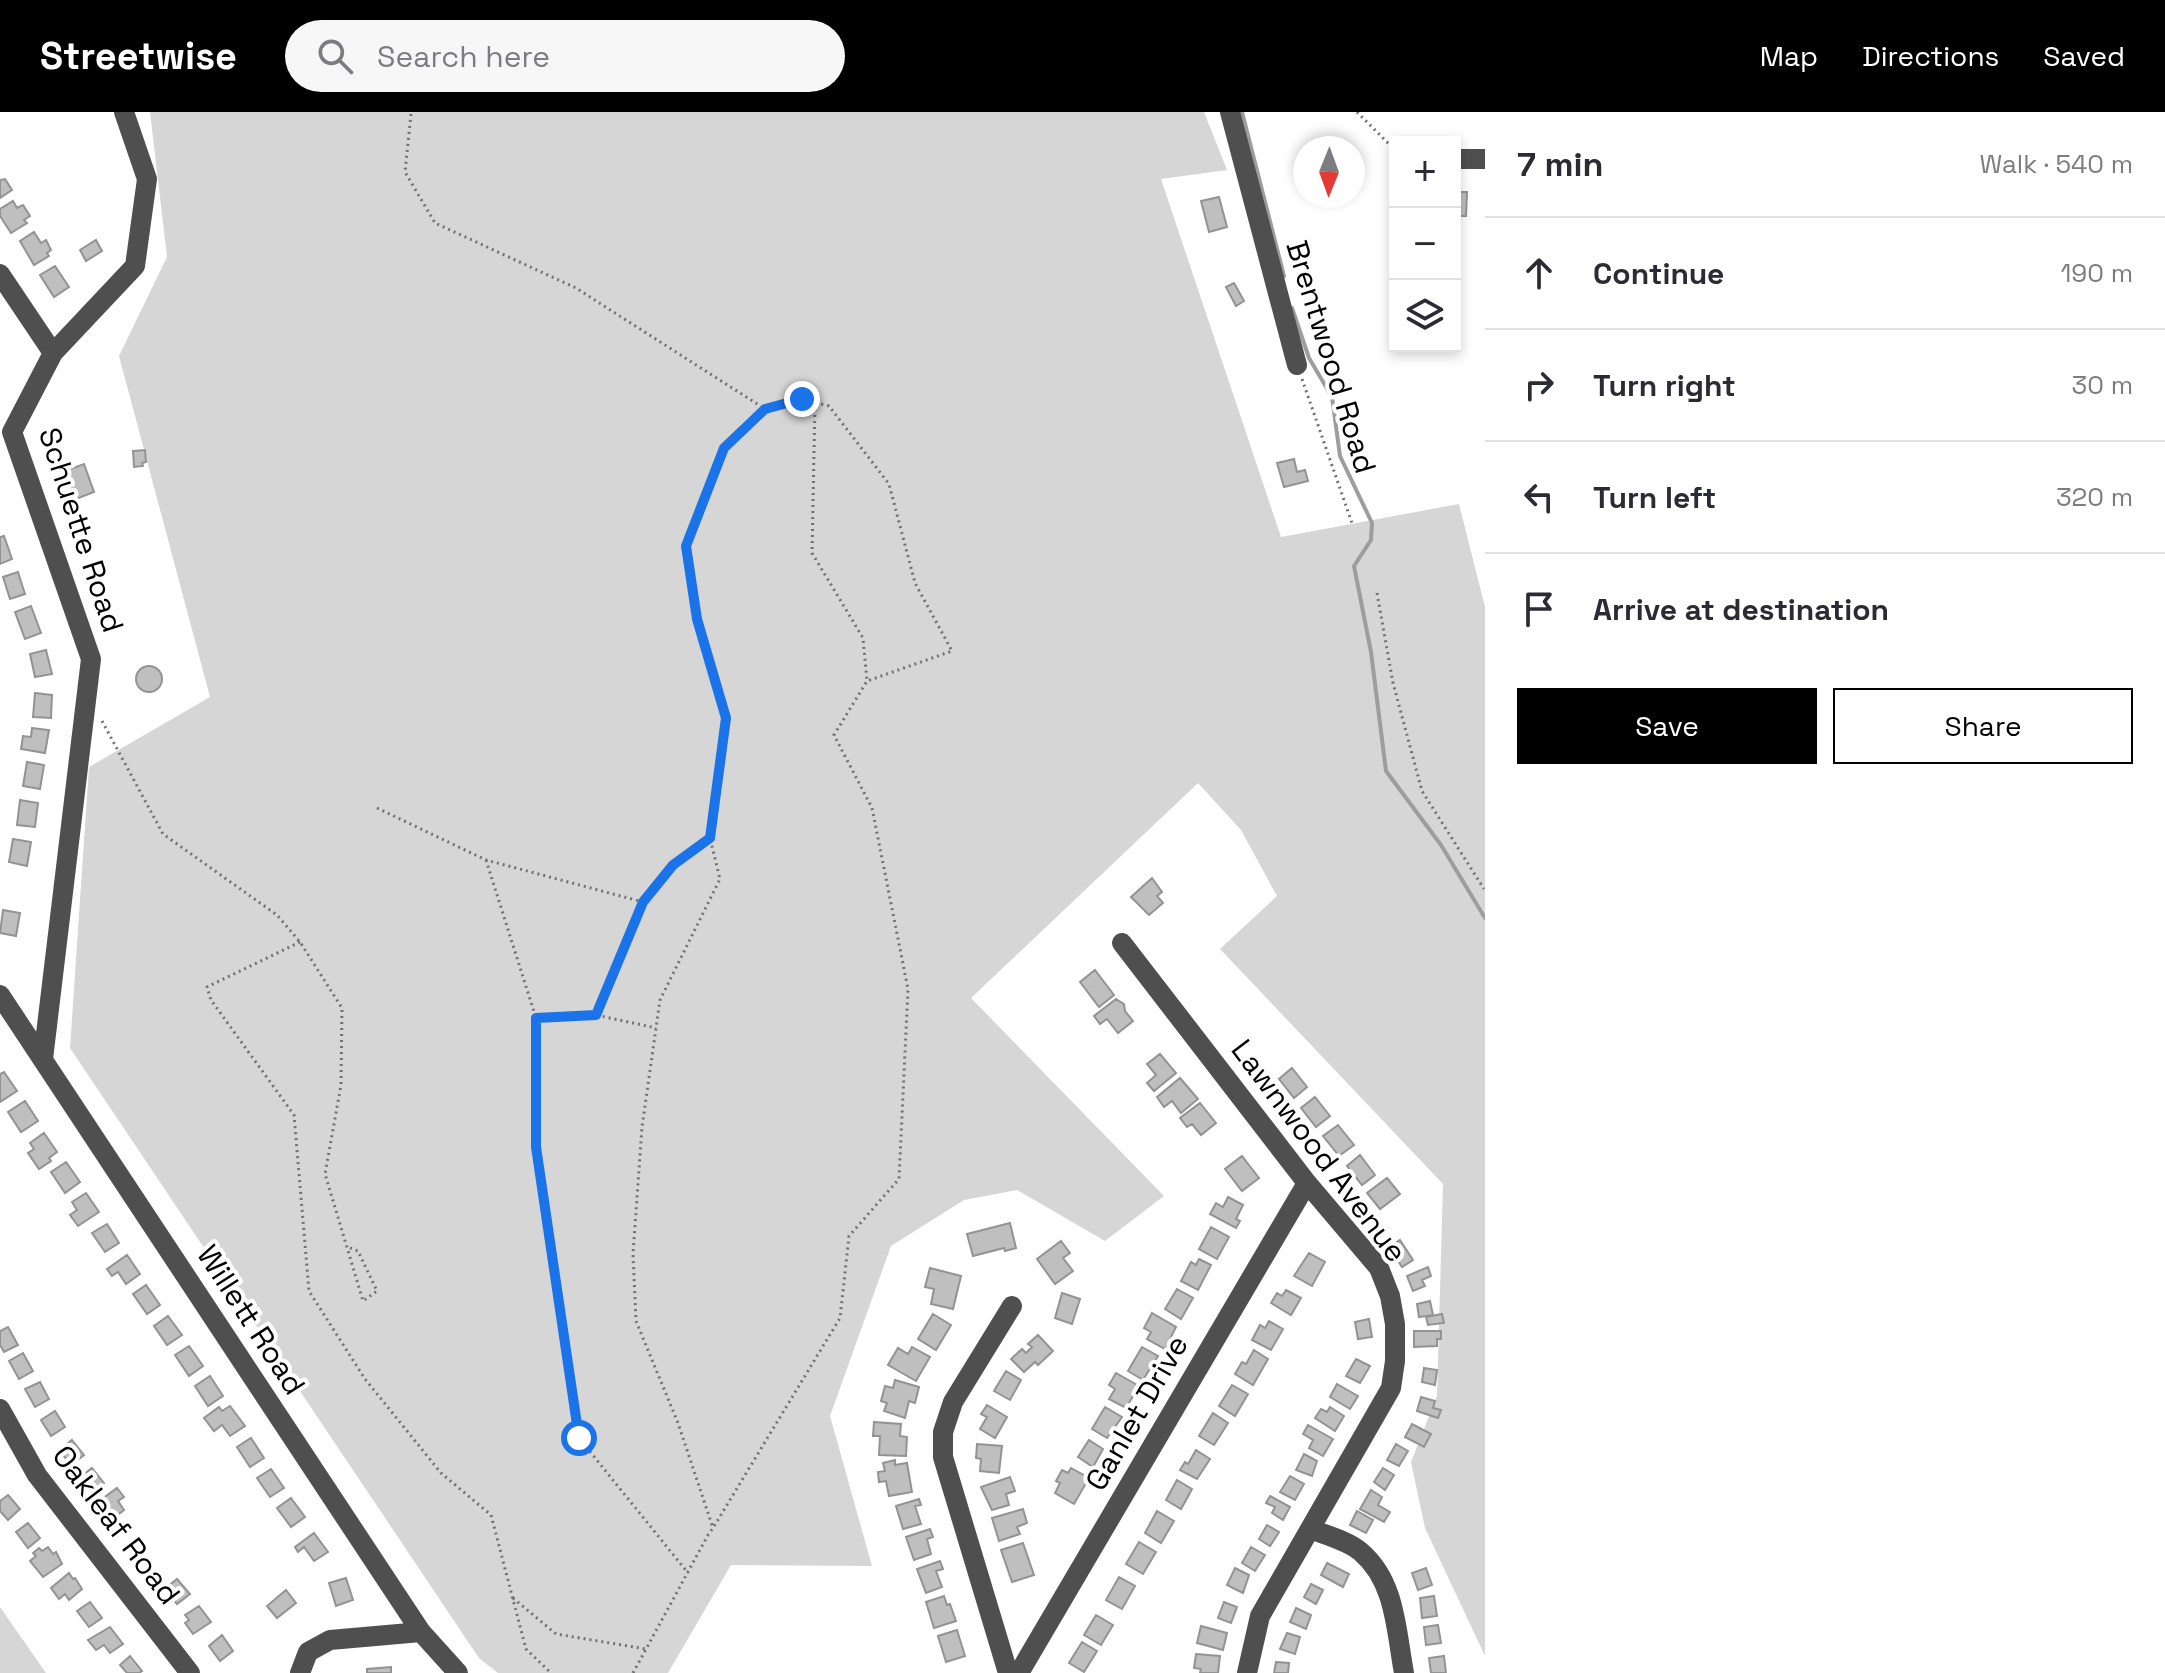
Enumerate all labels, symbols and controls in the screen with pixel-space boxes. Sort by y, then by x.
search box [285,20,845,92]
text: Streetwise [40,32,237,80]
icon: search [313,34,357,78]
text: Search here [377,37,550,76]
text: Map [1760,38,1818,74]
text: Directions [1862,38,1999,74]
text: Saved [2043,38,2125,74]
north arrow [1293,136,1365,208]
map controls [1389,136,1461,352]
button: + [1389,136,1461,208]
text: 7 min [1517,143,1604,186]
text: Walk · 540 m [1979,147,2133,181]
button: − [1389,208,1461,280]
street label: Brentwood Road [1278,236,1385,478]
icon: ahead [1517,251,1561,295]
text: Continue [1593,254,1724,293]
text: 190 m [2061,256,2133,290]
button: layers [1389,280,1461,352]
icon: right [1517,363,1561,407]
text: Turn right [1593,366,1736,405]
text: 30 m [2072,368,2133,402]
route end [784,381,820,417]
street label: Schuette Road [30,422,133,637]
icon: left [1517,475,1561,519]
text: Turn left [1593,478,1716,517]
text: 320 m [2056,480,2133,514]
icon: arrive [1517,587,1561,631]
text: Arrive at destination [1593,590,1889,629]
button: Save [1517,688,1817,764]
button: Share [1833,688,2133,764]
street label: Lawnwood Avenue [1223,1032,1416,1270]
street label: Willett Road [189,1237,314,1402]
street label: Ganlet Drive [1076,1328,1197,1498]
route start [561,1420,597,1456]
street label: Oakleaf Road [44,1437,189,1612]

